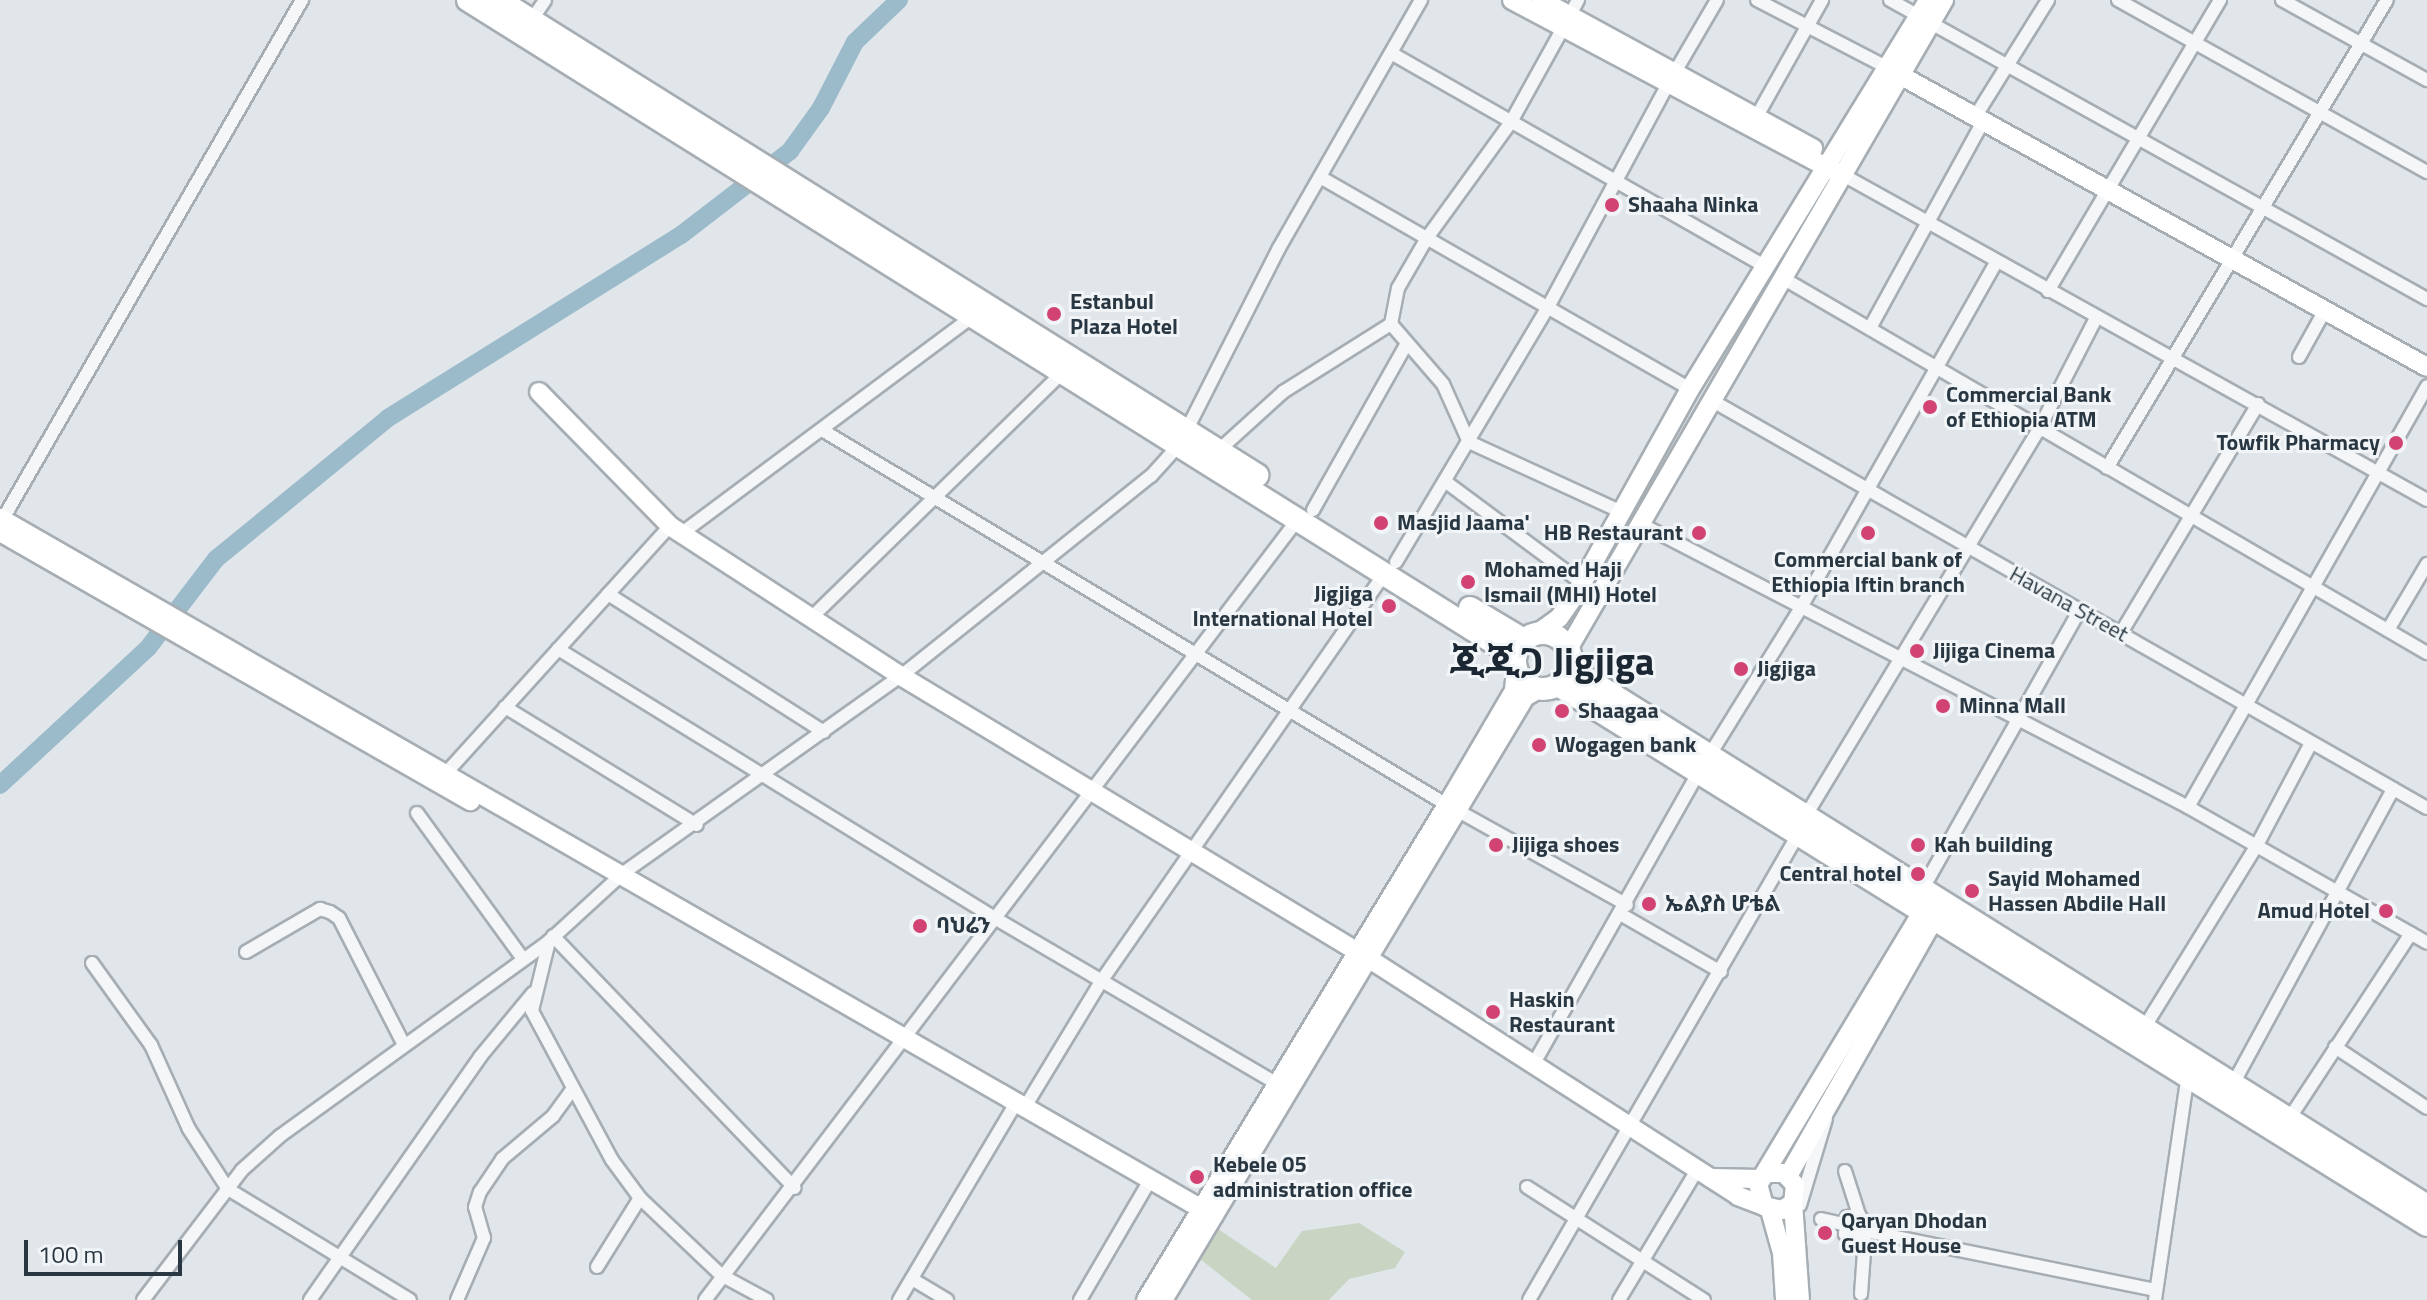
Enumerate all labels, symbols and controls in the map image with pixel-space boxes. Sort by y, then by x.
place label: Shaaha Ninka [1628,192,1759,218]
marker: Shaaha Ninka [1603,196,1621,214]
place label: Estanbul Plaza Hotel [1070,288,1178,340]
marker: Estanbul Plaza Hotel [1045,305,1063,323]
place label: Commercial Bank of Ethiopia ATM [1946,381,2111,432]
marker: Commercial Bank of Ethiopia ATM [1921,398,1939,416]
place label: Towfik Pharmacy [2216,430,2380,456]
marker: Towfik Pharmacy [2387,434,2405,452]
place label: Masjid Jaama' [1397,510,1530,536]
marker: Masjid Jaama' [1372,514,1390,532]
place label: HB Restaurant [1544,520,1683,546]
marker: HB Restaurant [1690,524,1708,542]
marker: Commercial bank of Ethiopia Iftin branch [1859,524,1877,542]
place label: Commercial bank of Ethiopia Iftin branch [1771,546,1965,598]
place label: Mohamed Haji Ismail (MHI) Hotel [1484,556,1657,608]
street label: Havana Street [2005,561,2133,647]
marker: Mohamed Haji Ismail (MHI) Hotel [1459,573,1477,591]
place label: Jigjiga International Hotel [1193,580,1373,632]
marker: Jigjiga International Hotel [1380,597,1398,615]
place label: Jijiga Cinema [1933,638,2055,664]
district label: ጂጂጋ Jigjiga [1450,639,1654,685]
marker: Jijiga Cinema [1908,642,1926,660]
place label: Jigjiga [1757,656,1816,682]
marker: Jigjiga [1732,660,1750,678]
place label: Minna Mall [1959,693,2066,719]
marker: Minna Mall [1934,697,1952,715]
place label: Shaagaa [1578,698,1659,724]
marker: Shaagaa [1553,702,1571,720]
place label: Wogagen bank [1555,732,1696,758]
marker: Wogagen bank [1530,736,1548,754]
place label: Jijiga shoes [1512,832,1619,858]
place label: Kah building [1934,832,2053,858]
marker: Jijiga shoes [1487,836,1505,854]
marker: Kah building [1909,836,1927,854]
place label: Central hotel [1780,861,1902,887]
marker: Central hotel [1909,865,1927,883]
place label: Sayid Mohamed Hassen Abdile Hall [1988,865,2166,916]
marker: Sayid Mohamed Hassen Abdile Hall [1963,882,1981,900]
place label: ኤልያስ ሆቴል [1665,891,1780,917]
marker: ኤልያስ ሆቴል [1640,895,1658,913]
place label: Amud Hotel [2258,898,2370,924]
marker: Amud Hotel [2377,902,2395,920]
place label: ባህሬን [936,913,991,939]
marker: ባህሬን [911,917,929,935]
place label: Haskin Restaurant [1509,986,1615,1038]
marker: Haskin Restaurant [1484,1003,1502,1021]
place label: Kebele 05 administration office [1213,1151,1413,1202]
marker: Kebele 05 administration office [1188,1168,1206,1186]
place label: Qaryan Dhodan Guest House [1841,1207,1987,1258]
scale bar [28,1224,186,1274]
marker: Qaryan Dhodan Guest House [1816,1224,1834,1242]
text: 100 m [38,1236,104,1272]

